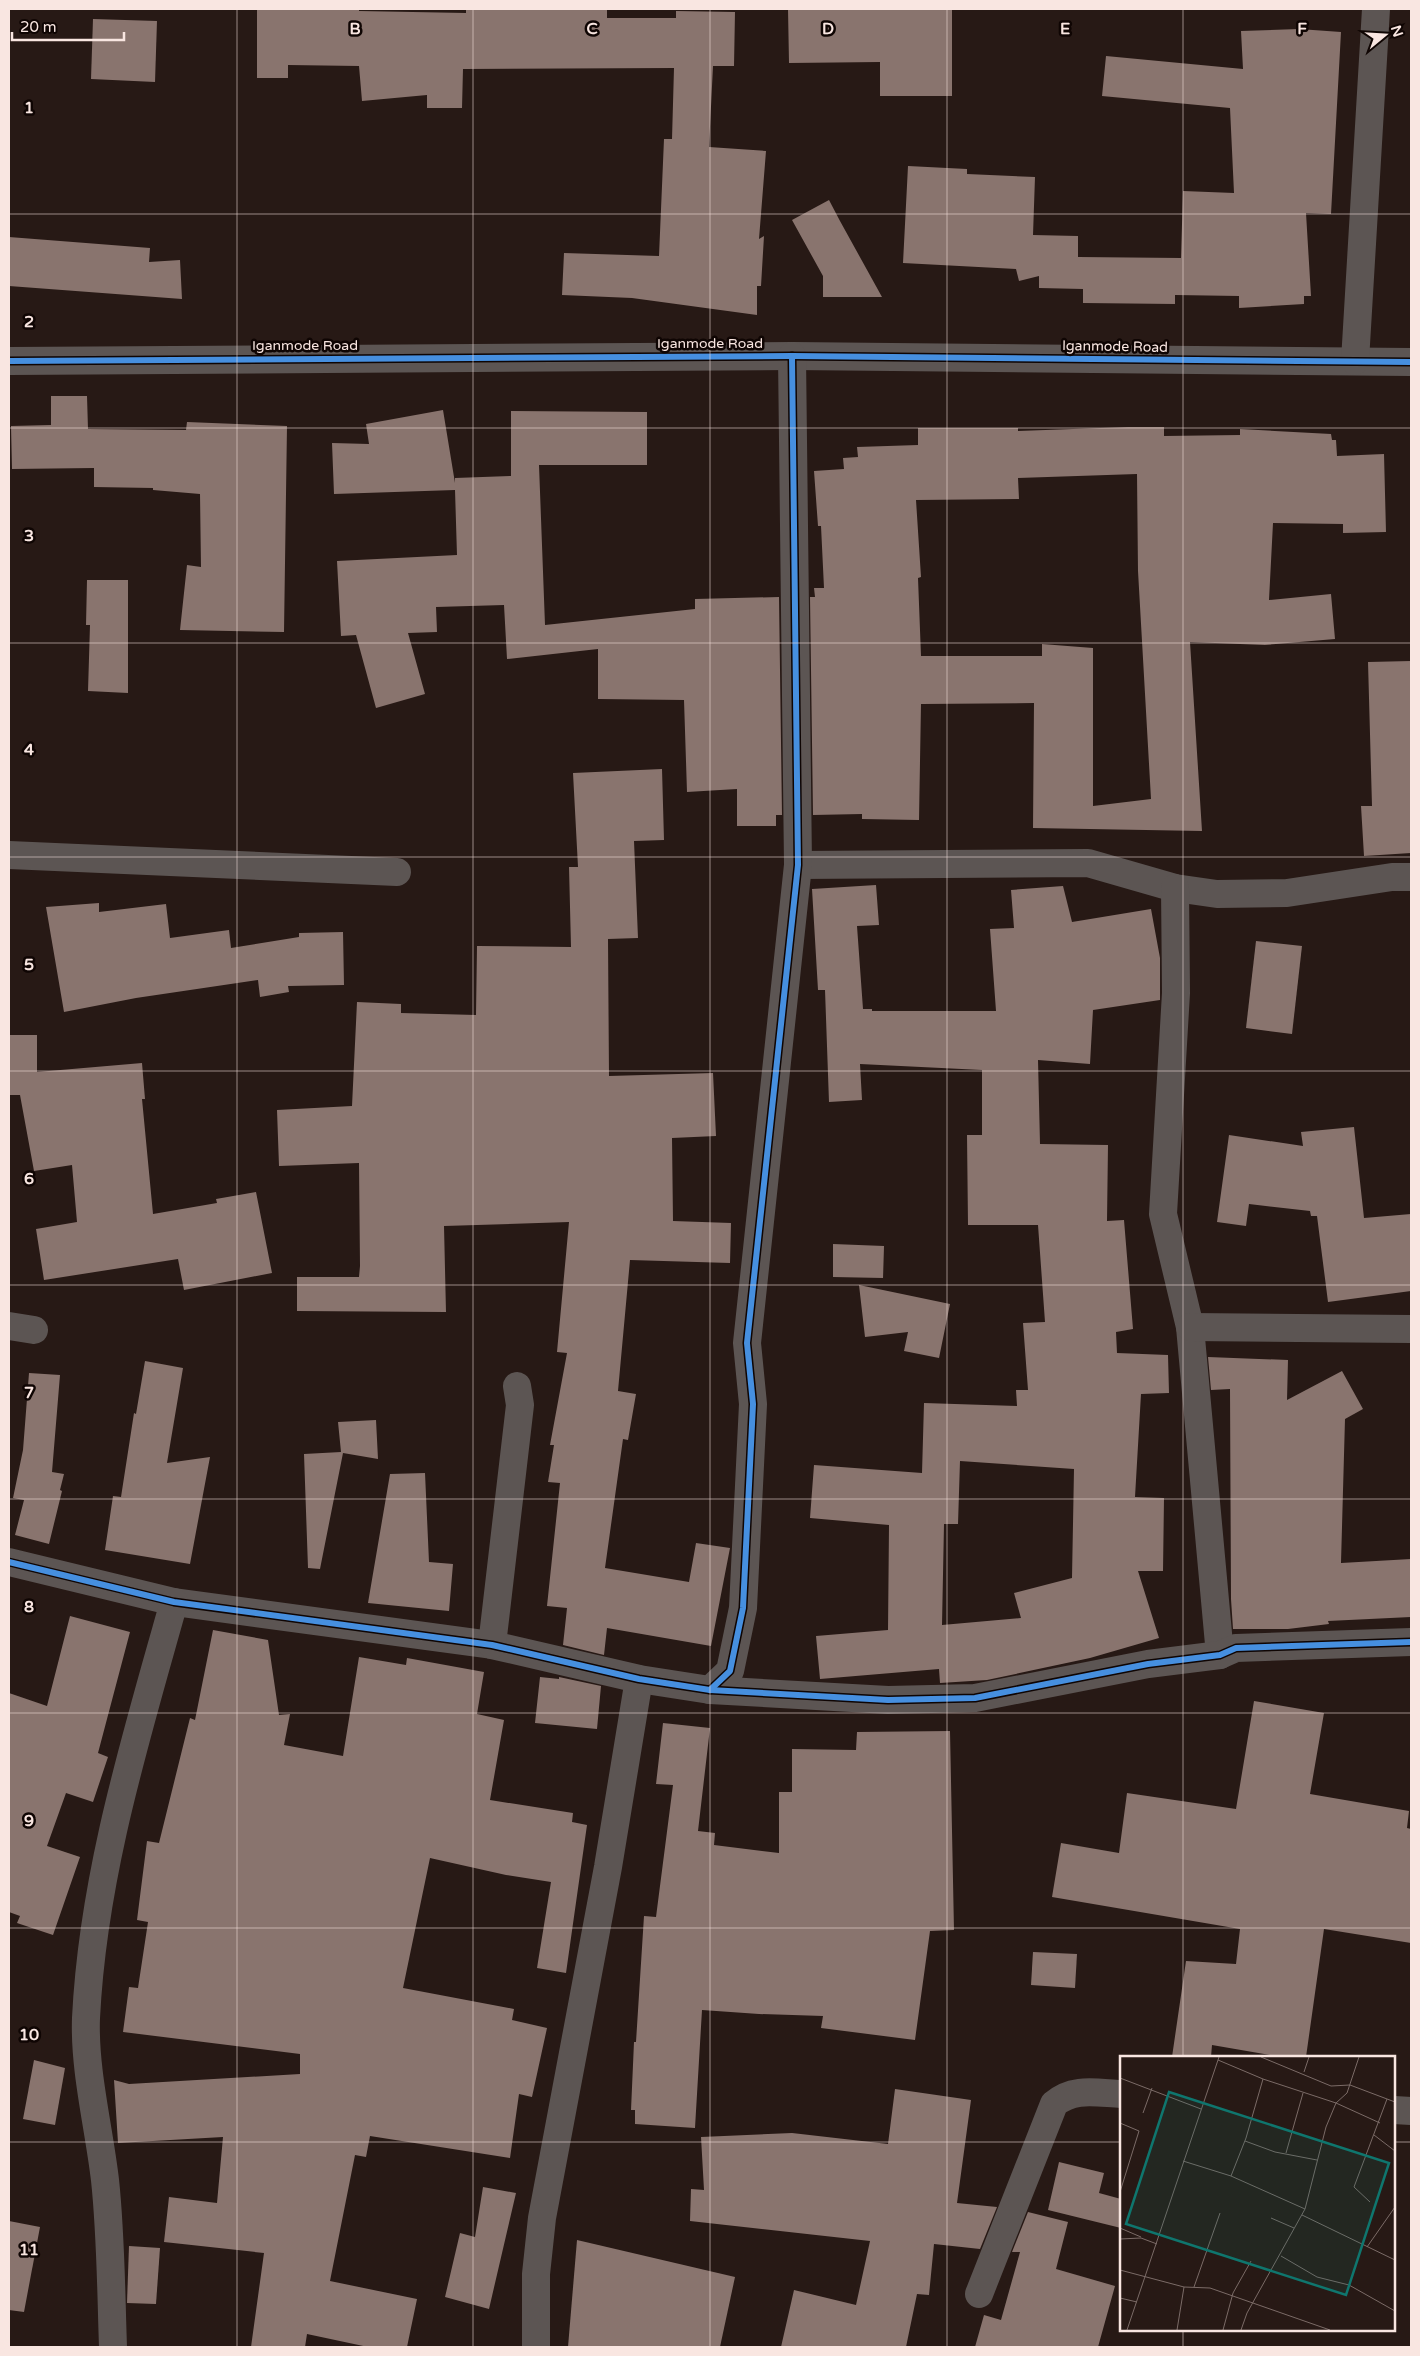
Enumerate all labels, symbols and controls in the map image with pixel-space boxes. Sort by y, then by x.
scale bar [12,10,125,42]
north arrow [1360,10,1410,60]
text: 20 m [20,18,57,36]
text: B [349,19,361,39]
text: C [586,19,598,39]
text: D [822,19,834,39]
text: E [1060,19,1070,39]
text: F [1297,19,1307,39]
text: N [1387,23,1407,39]
text: 1 [24,98,34,118]
text: 2 [24,312,34,332]
street label: Iganmode Road [657,335,763,352]
street label: Iganmode Road [252,337,358,354]
street label: Iganmode Road [1062,337,1168,356]
text: 3 [24,526,34,546]
text: 4 [24,740,34,760]
text: 5 [24,955,34,975]
text: 6 [24,1169,34,1189]
text: 7 [24,1383,34,1403]
text: 8 [24,1597,34,1617]
text: 9 [24,1811,34,1831]
text: 10 [19,2025,39,2045]
inset map [1120,2056,1395,2331]
text: 11 [19,2240,39,2260]

